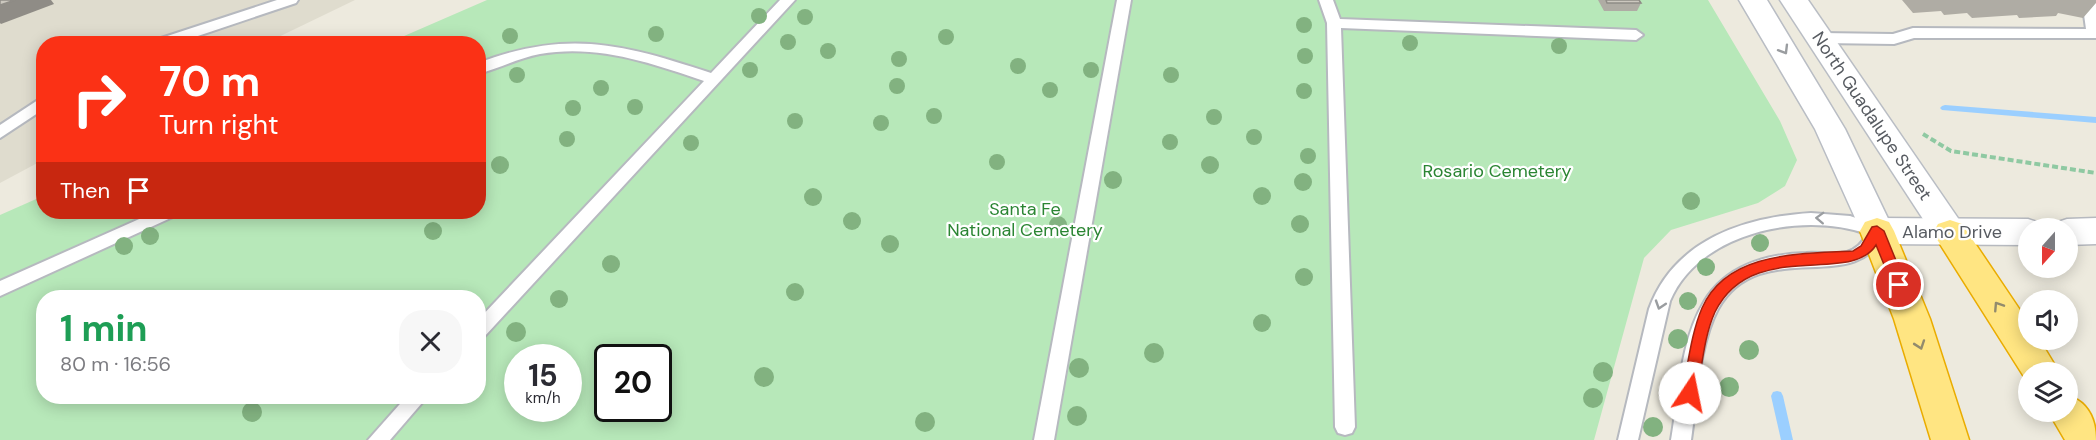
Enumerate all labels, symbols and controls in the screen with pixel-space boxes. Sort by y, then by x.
street label: North Guadalupe Street [1807,27,1937,205]
one-way arrow [1776,44,1788,54]
text: 70 m [159,54,260,109]
icon: right [60,60,138,138]
text: Turn right [159,107,279,142]
park label: Rosario Cemetery [1423,159,1571,183]
icon: arrive [122,174,155,207]
text: Then [60,176,110,205]
park label: Santa Fe National Cemetery [947,197,1103,242]
one-way arrow [1816,211,1825,224]
north arrow [2018,218,2078,278]
map controls [2018,218,2078,422]
street label: Alamo Drive [1902,220,2002,244]
pin [1873,259,1924,310]
icon: arrive [1882,268,1915,301]
button: sound [2018,290,2078,350]
one-way arrow [1655,300,1667,310]
one-way arrow [1994,301,2005,312]
text: 1 min [60,305,148,352]
button: close [399,310,462,373]
one-way arrow [1913,339,1926,350]
speed limit sign: 20 [594,344,672,422]
text: 80 m · 16:56 [60,351,171,377]
text: 15 [528,356,558,395]
position arrow [1658,361,1722,425]
button: layers [2018,362,2078,422]
text: km/h [525,388,561,408]

